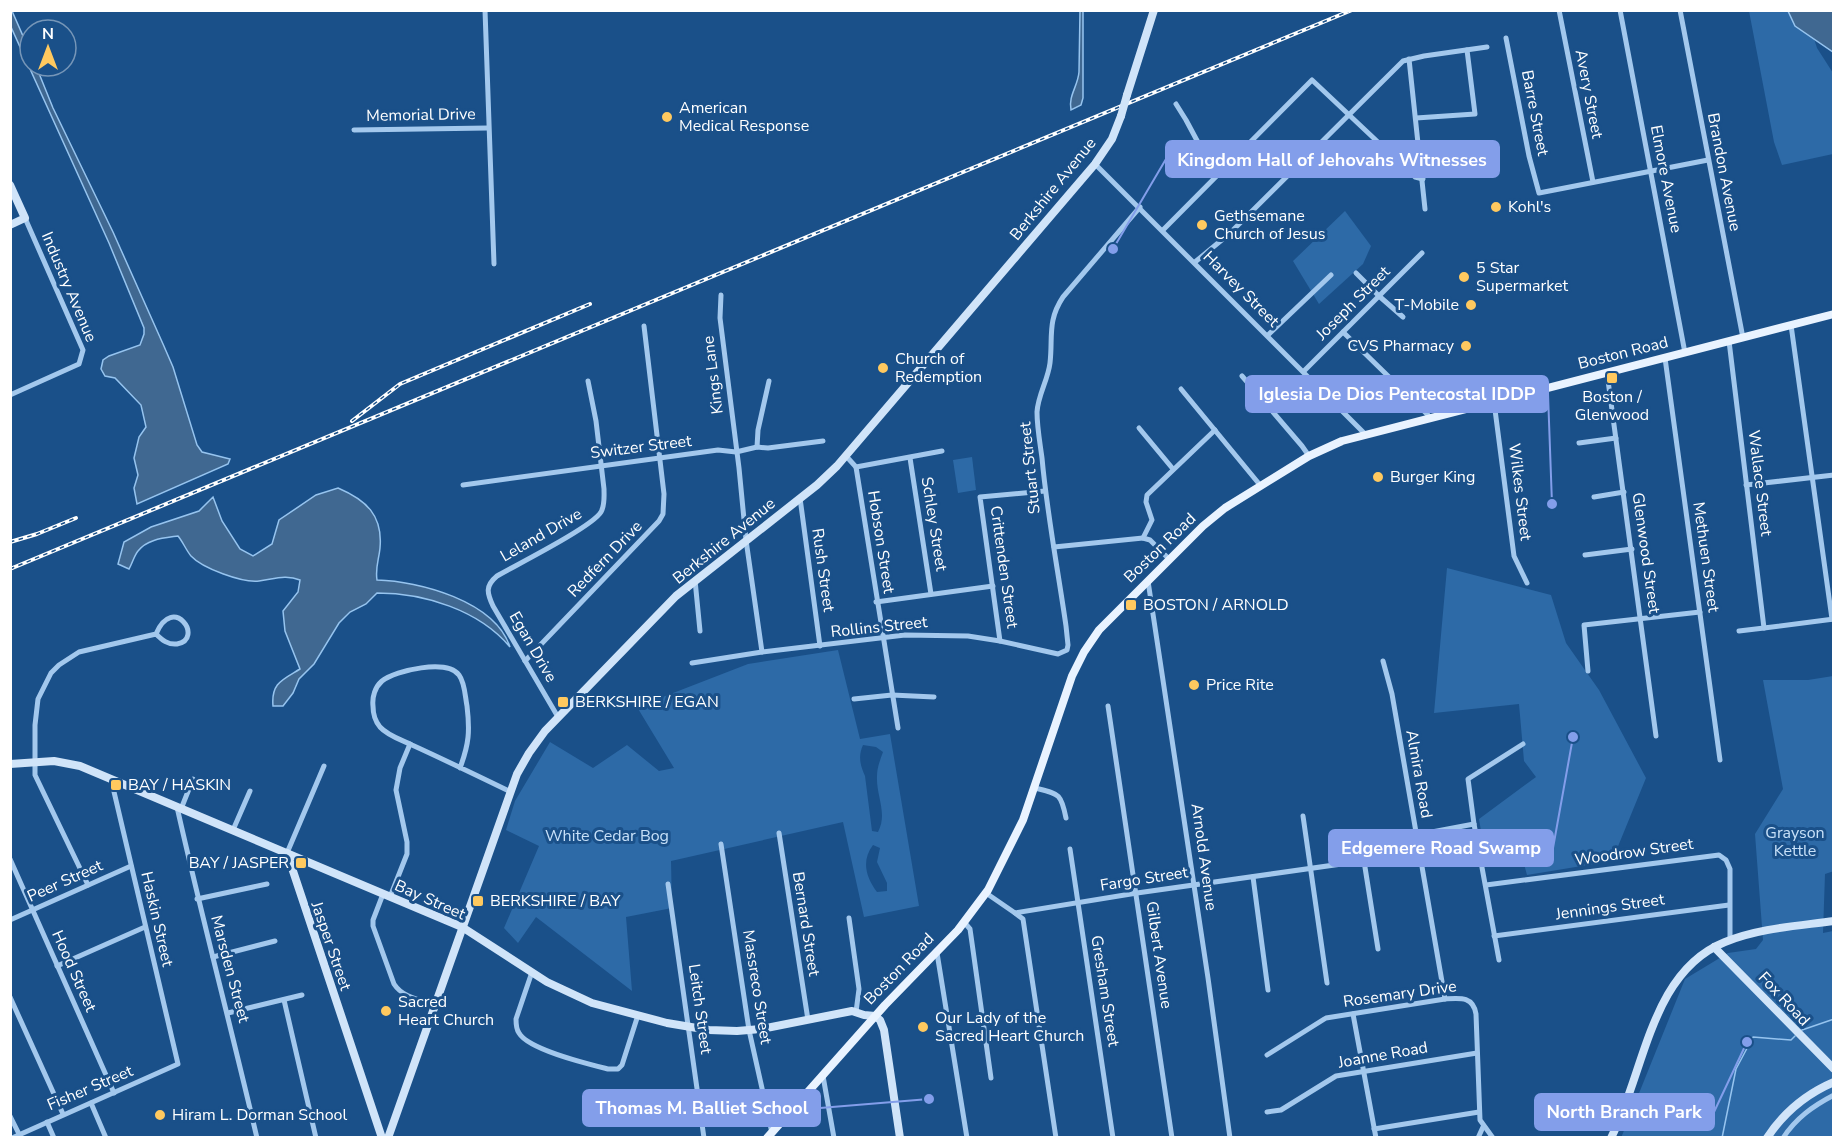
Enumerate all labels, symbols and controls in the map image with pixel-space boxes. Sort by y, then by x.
north arrow [18,18,78,78]
text: N [42,23,54,45]
street label: Avery Street [1570,48,1608,141]
street label: Barre Street [1516,68,1554,158]
place label: American Medical Response [679,97,809,137]
street label: Memorial Drive [366,103,476,127]
marker: American Medical Response [660,110,674,124]
street label: Brandon Avenue [1702,111,1746,233]
street label: Elmore Avenue [1645,123,1687,235]
street label: Berkshire Avenue [1005,133,1101,245]
callout: Kingdom Hall of Jehovahs Witnesses [1166,141,1499,177]
text: Kingdom Hall of Jehovahs Witnesses [1177,148,1487,172]
place label: Kohl's [1508,196,1551,218]
marker: Kohl's [1489,200,1503,214]
place label: Gethsemane Church of Jesus [1214,205,1325,245]
marker: Gethsemane Church of Jesus [1195,218,1209,232]
street label: Industry Avenue [36,229,102,345]
street label: Harvey Street [1198,246,1284,332]
place label: 5 Star Supermarket [1476,257,1569,297]
street label: Joseph Street [1310,261,1395,346]
marker: 5 Star Supermarket [1457,270,1471,284]
place label: T-Mobile [1395,294,1459,316]
marker: T-Mobile [1464,298,1478,312]
street label: Boston Road [1576,331,1670,375]
street label: Kings Lane [697,335,729,415]
place label: CVS Pharmacy [1347,335,1455,357]
marker: CVS Pharmacy [1459,339,1473,353]
place label: Church of Redemption [895,348,982,388]
marker: Church of Redemption [876,361,890,375]
marker: Boston / Glenwood [1605,371,1619,385]
callout: Iglesia De Dios Pentecostal IDDP [1246,376,1548,412]
text: Iglesia De Dios Pentecostal IDDP [1258,382,1536,406]
place label: Boston / Glenwood [1575,386,1649,426]
street label: Stuart Street [1014,421,1046,515]
street label: Wallace Street [1743,429,1777,538]
street label: Switzer Street [589,430,693,464]
street label: Wilkes Street [1503,442,1537,542]
place label: Burger King [1390,466,1475,488]
marker: Burger King [1371,470,1385,484]
street label: Schley Street [916,475,952,573]
street label: Hobson Street [862,489,900,595]
street label: Glenwood Street [1627,491,1665,615]
street label: Berkshire Avenue [668,493,780,589]
street label: Methuen Street [1687,500,1725,614]
street label: Leland Drive [496,503,586,567]
street label: Crittenden Street [985,504,1024,630]
street label: Boston Road [1119,508,1201,588]
street label: Redfern Drive [563,516,647,602]
street label: Rush Street [806,527,840,614]
place label: BOSTON / ARNOLD [1143,594,1289,616]
marker: BOSTON / ARNOLD [1124,598,1138,612]
street label: Egan Drive [504,608,562,686]
street label: Rollins Street [830,611,929,643]
place label: Price Rite [1206,674,1274,696]
marker: Price Rite [1187,678,1201,692]
place label: BERKSHIRE / EGAN [575,691,719,713]
marker: BERKSHIRE / EGAN [556,695,570,709]
street label: Almira Road [1400,728,1438,820]
place label: BAY / HASKIN [128,774,231,796]
marker: BAY / HASKIN [109,778,123,792]
street label: Arnold Avenue [1186,802,1222,912]
park label: Grayson Kettle [1765,822,1825,862]
park label: White Cedar Bog [545,825,669,847]
callout: Edgemere Road Swamp [1329,830,1553,866]
street label: Woodrow Street [1573,833,1695,871]
text: Edgemere Road Swamp [1341,836,1541,860]
place label: BAY / JASPER [189,852,289,874]
street label: Peer Street [24,854,107,907]
marker: BAY / JASPER [294,856,308,870]
street label: Fargo Street [1099,861,1190,897]
street label: Haskin Street [135,869,179,969]
street label: Bernard Street [787,870,825,978]
street label: Bay Street [391,875,469,926]
street label: Jennings Street [1553,888,1666,926]
place label: BERKSHIRE / BAY [490,890,621,912]
marker: BERKSHIRE / BAY [471,894,485,908]
street label: Jasper Street [305,898,357,994]
street label: Gilbert Avenue [1141,900,1177,1010]
street label: Marsden Street [205,913,255,1025]
street label: Hood Street [46,927,102,1016]
street label: Massreco Street [737,928,777,1046]
street label: Boston Road [859,928,939,1010]
street label: Gresham Street [1085,934,1125,1049]
street label: Leitch Street [683,963,717,1056]
street label: Fox Road [1753,967,1815,1031]
street label: Rosemary Drive [1342,975,1458,1013]
place label: Sacred Heart Church [398,991,494,1031]
marker: Sacred Heart Church [379,1004,393,1018]
place label: Our Lady of the Sacred Heart Church [935,1007,1084,1047]
marker: Our Lady of the Sacred Heart Church [916,1020,930,1034]
street label: Joanne Road [1335,1036,1430,1074]
street label: Fisher Street [44,1060,137,1116]
callout: Thomas M. Balliet School [583,1090,820,1126]
callout: North Branch Park [1535,1094,1714,1130]
text: Thomas M. Balliet School [596,1096,809,1120]
text: North Branch Park [1546,1100,1702,1124]
place label: Hiram L. Dorman School [172,1104,347,1126]
marker: Hiram L. Dorman School [153,1108,167,1122]

